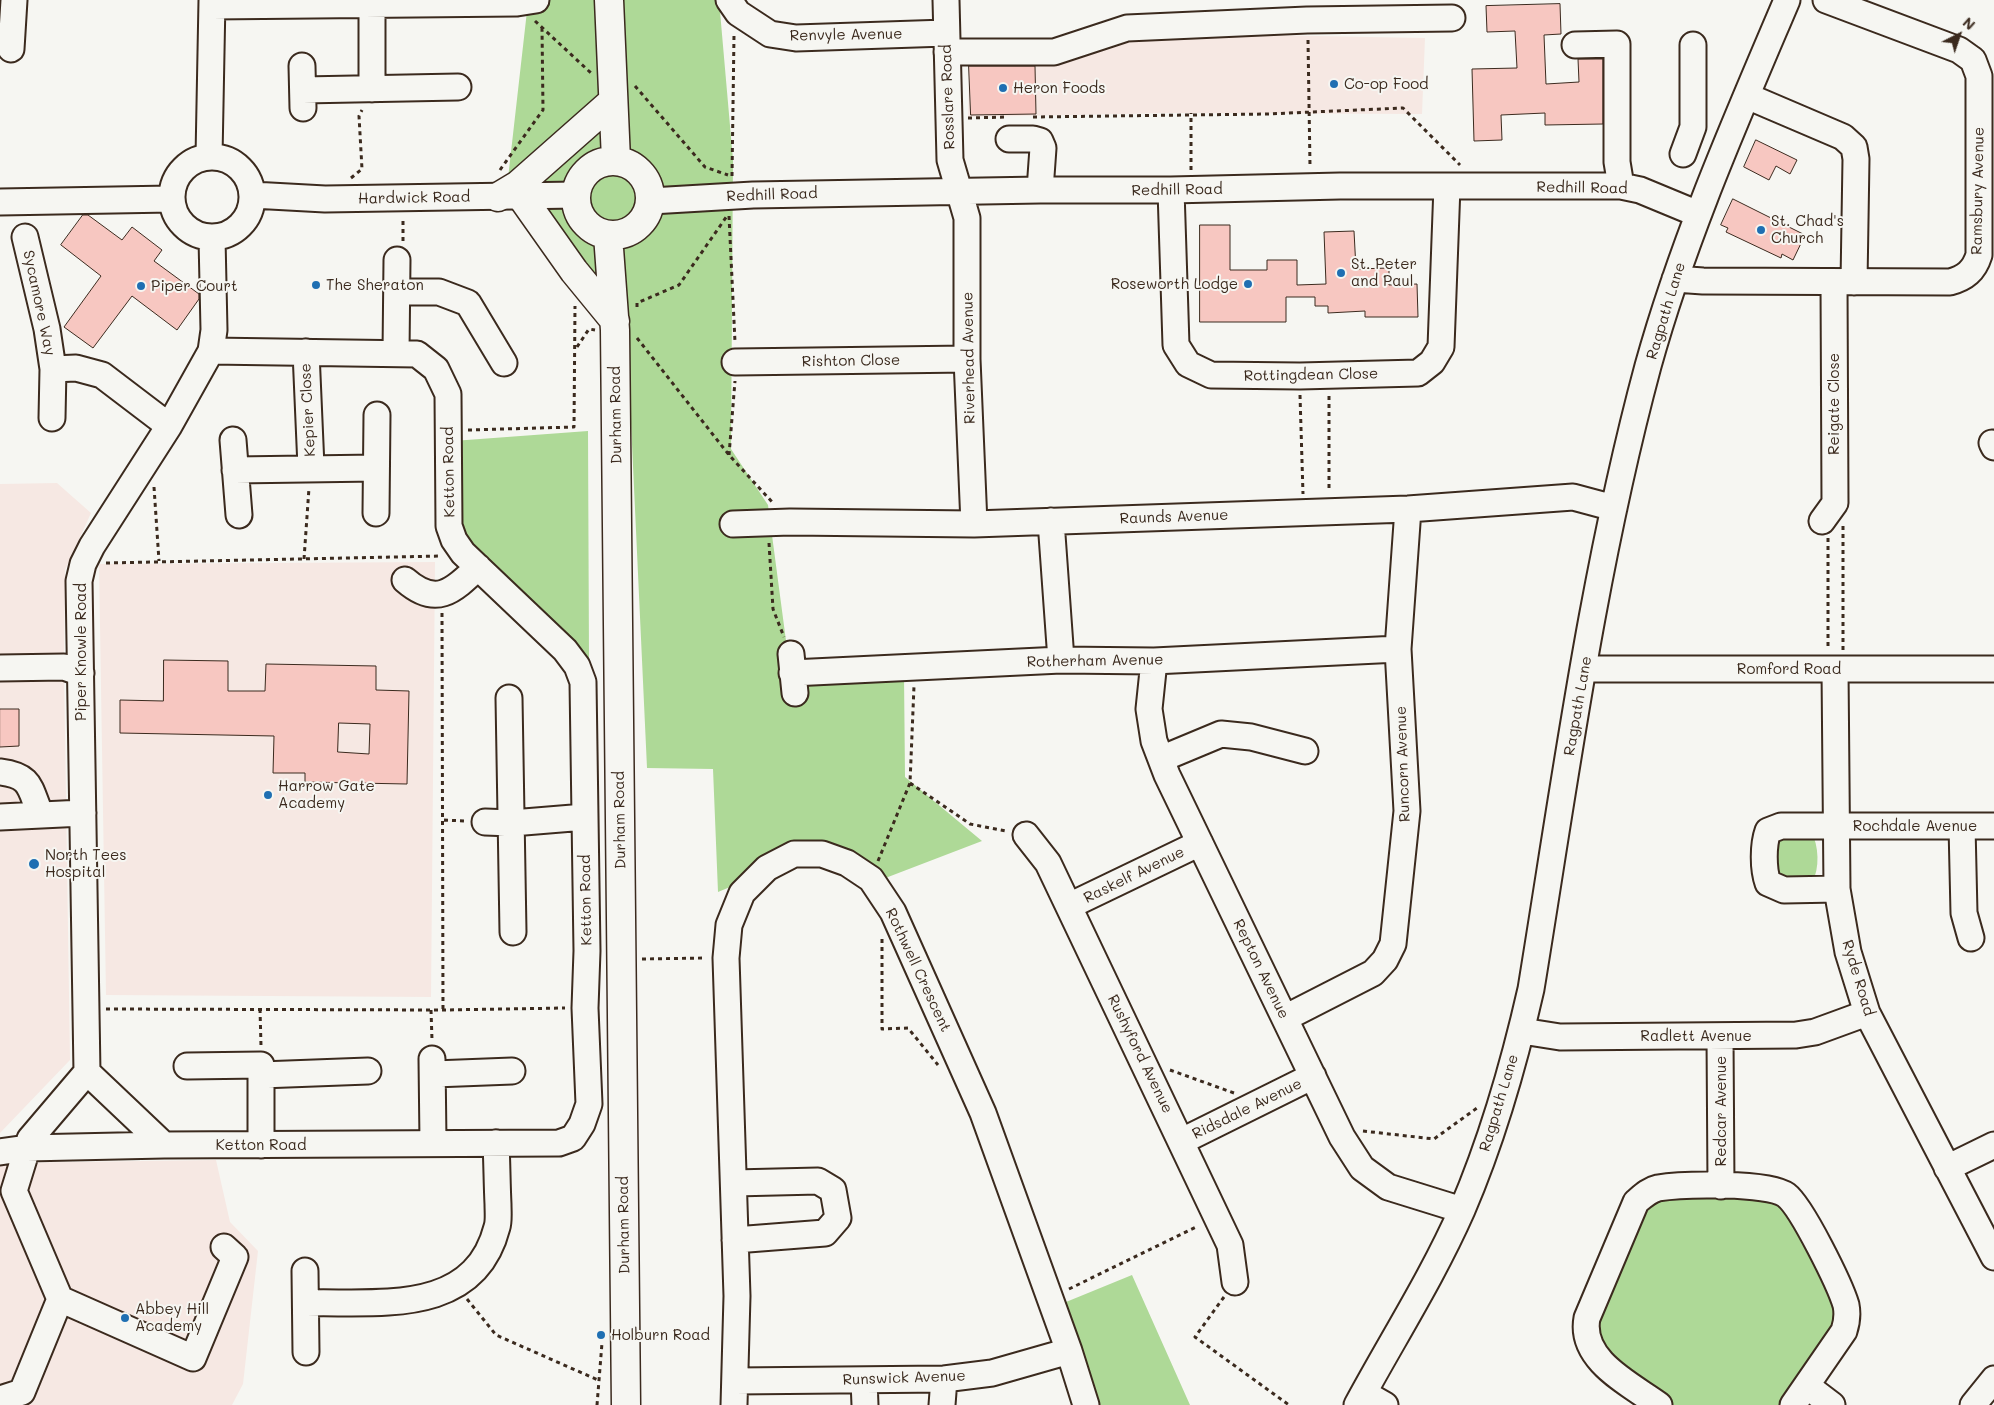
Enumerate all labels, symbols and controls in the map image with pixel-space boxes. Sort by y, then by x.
north arrow [1934,10,1984,60]
text: N [1959,13,1979,34]
street label: Renvyle Avenue [789,25,903,45]
street label: Rosslare Road [937,44,959,150]
place label: Co-op Food [1344,75,1429,93]
marker: Co-op Food [1328,78,1340,90]
place label: Heron Foods [1013,79,1105,97]
marker: Heron Foods [997,82,1009,94]
street label: Ramsbury Avenue [1968,127,1988,255]
street label: Redhill Road [1536,178,1628,198]
street label: Redhill Road [1131,180,1223,200]
street label: Redhill Road [726,184,818,206]
street label: Hardwick Road [358,188,470,208]
place label: St. Chad's Church [1771,212,1844,247]
marker: St. Chad's Church [1755,224,1767,236]
street label: Sycamore Way [19,249,59,357]
place label: St. Peter and Paul [1351,255,1417,290]
street label: Ragpath Lane [1643,260,1689,362]
marker: St. Peter and Paul [1335,267,1347,279]
place label: Roseworth Lodge [1111,275,1238,293]
place label: The Sheraton [326,276,424,294]
place label: Piper Court [151,277,238,295]
marker: Roseworth Lodge [1242,278,1254,290]
marker: The Sheraton [310,279,322,291]
marker: Piper Court [135,280,147,292]
street label: Riverhead Avenue [959,292,979,424]
street label: Rishton Close [802,351,900,371]
street label: Reigate Close [1825,353,1843,455]
street label: Kepier Close [297,363,319,457]
street label: Rottingdean Close [1244,365,1378,385]
street label: Durham Road [606,366,626,464]
street label: Ketton Road [439,426,459,518]
street label: Raunds Avenue [1119,506,1229,528]
street label: Piper Knowle Road [72,583,90,721]
street label: Rotherham Avenue [1026,651,1164,671]
street label: Ragpath Lane [1560,655,1596,757]
street label: Romford Road [1737,660,1841,678]
street label: Runcorn Avenue [1392,706,1414,822]
street label: Durham Road [610,771,630,869]
place label: Harrow Gate Academy [278,777,375,812]
marker: Harrow Gate Academy [262,789,274,801]
street label: Rochdale Avenue [1853,817,1977,835]
street label: Raskelf Avenue [1081,843,1187,907]
place label: North Tees Hospital [45,846,127,881]
street label: Ketton Road [576,854,596,946]
marker: North Tees Hospital [27,857,41,871]
street label: Rothwell Crescent [881,905,955,1035]
street label: Repton Avenue [1229,916,1293,1022]
street label: Ryde Road [1838,938,1878,1018]
street label: Rushyford Avenue [1103,992,1177,1116]
street label: Radlett Avenue [1640,1027,1752,1045]
street label: Ragpath Lane [1476,1052,1522,1154]
street label: Redcar Avenue [1712,1056,1730,1166]
street label: Ridsdale Avenue [1189,1075,1305,1143]
street label: Ketton Road [216,1136,306,1154]
street label: Durham Road [614,1176,634,1274]
place label: Abbey Hill Academy [135,1300,209,1335]
marker: Abbey Hill Academy [119,1312,131,1324]
place label: Holburn Road [611,1326,710,1344]
marker: Holburn Road [595,1329,607,1341]
street label: Runswick Avenue [842,1367,966,1389]

